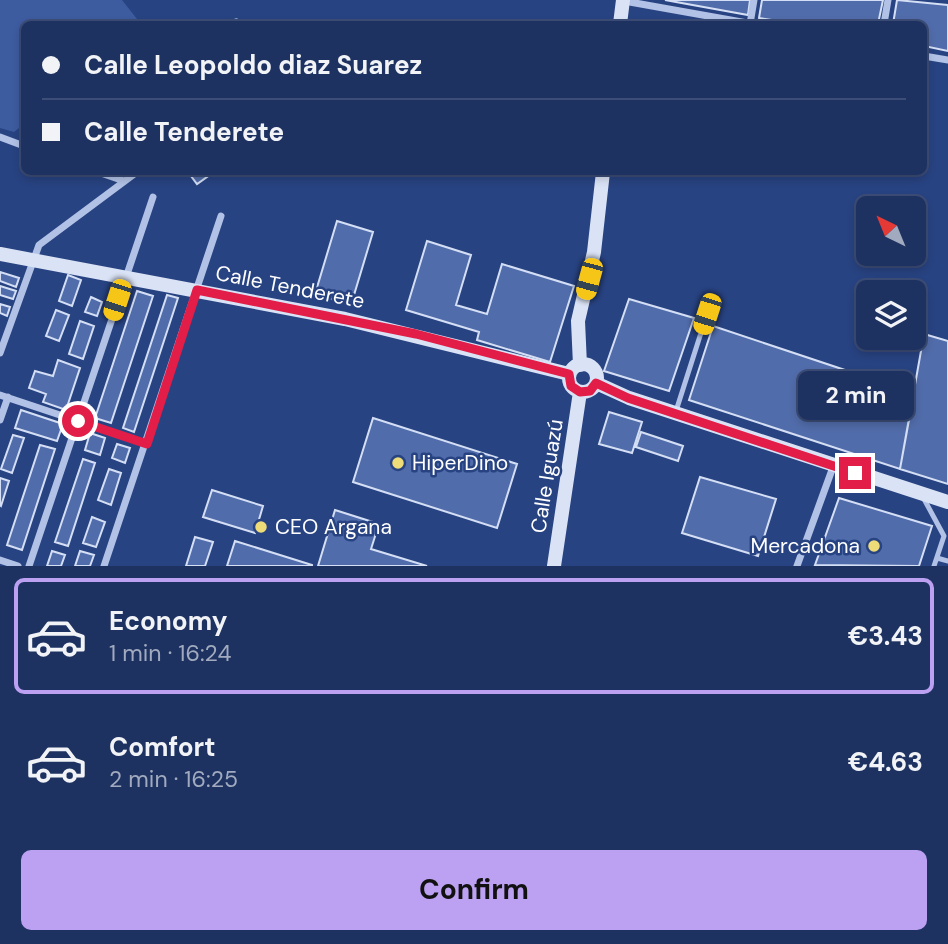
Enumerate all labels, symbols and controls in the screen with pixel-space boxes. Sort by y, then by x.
text: Calle Leopoldo diaz Suarez [84,48,422,82]
text: Calle Tenderete [84,115,284,149]
north arrow [856,196,926,266]
map controls [856,196,926,350]
car [574,256,605,302]
street label: Calle Tenderete [213,259,367,315]
car [101,277,134,323]
button: layers [856,280,926,350]
car [691,291,724,337]
callout: 2 min [797,372,913,420]
text: 2 min [826,380,886,410]
route start [62,405,94,437]
street label: Calle Iguazú [524,417,570,535]
place label: HiperDino [412,449,508,477]
marker: HiperDino [390,455,406,471]
route end [839,457,871,489]
place label: CEO Argana [275,513,392,541]
marker: CEO Argana [253,519,269,535]
place label: Mercadona [751,532,860,560]
marker: Mercadona [866,538,882,554]
text: Economy [109,604,227,638]
icon: car [25,605,88,668]
text: €3.43 [848,619,923,653]
text: 1 min · 16:24 [109,638,231,668]
text: Comfort [109,730,215,764]
icon: car [25,731,88,794]
text: €4.63 [848,745,923,779]
text: 2 min · 16:25 [109,764,238,794]
button: Confirm [21,850,927,930]

